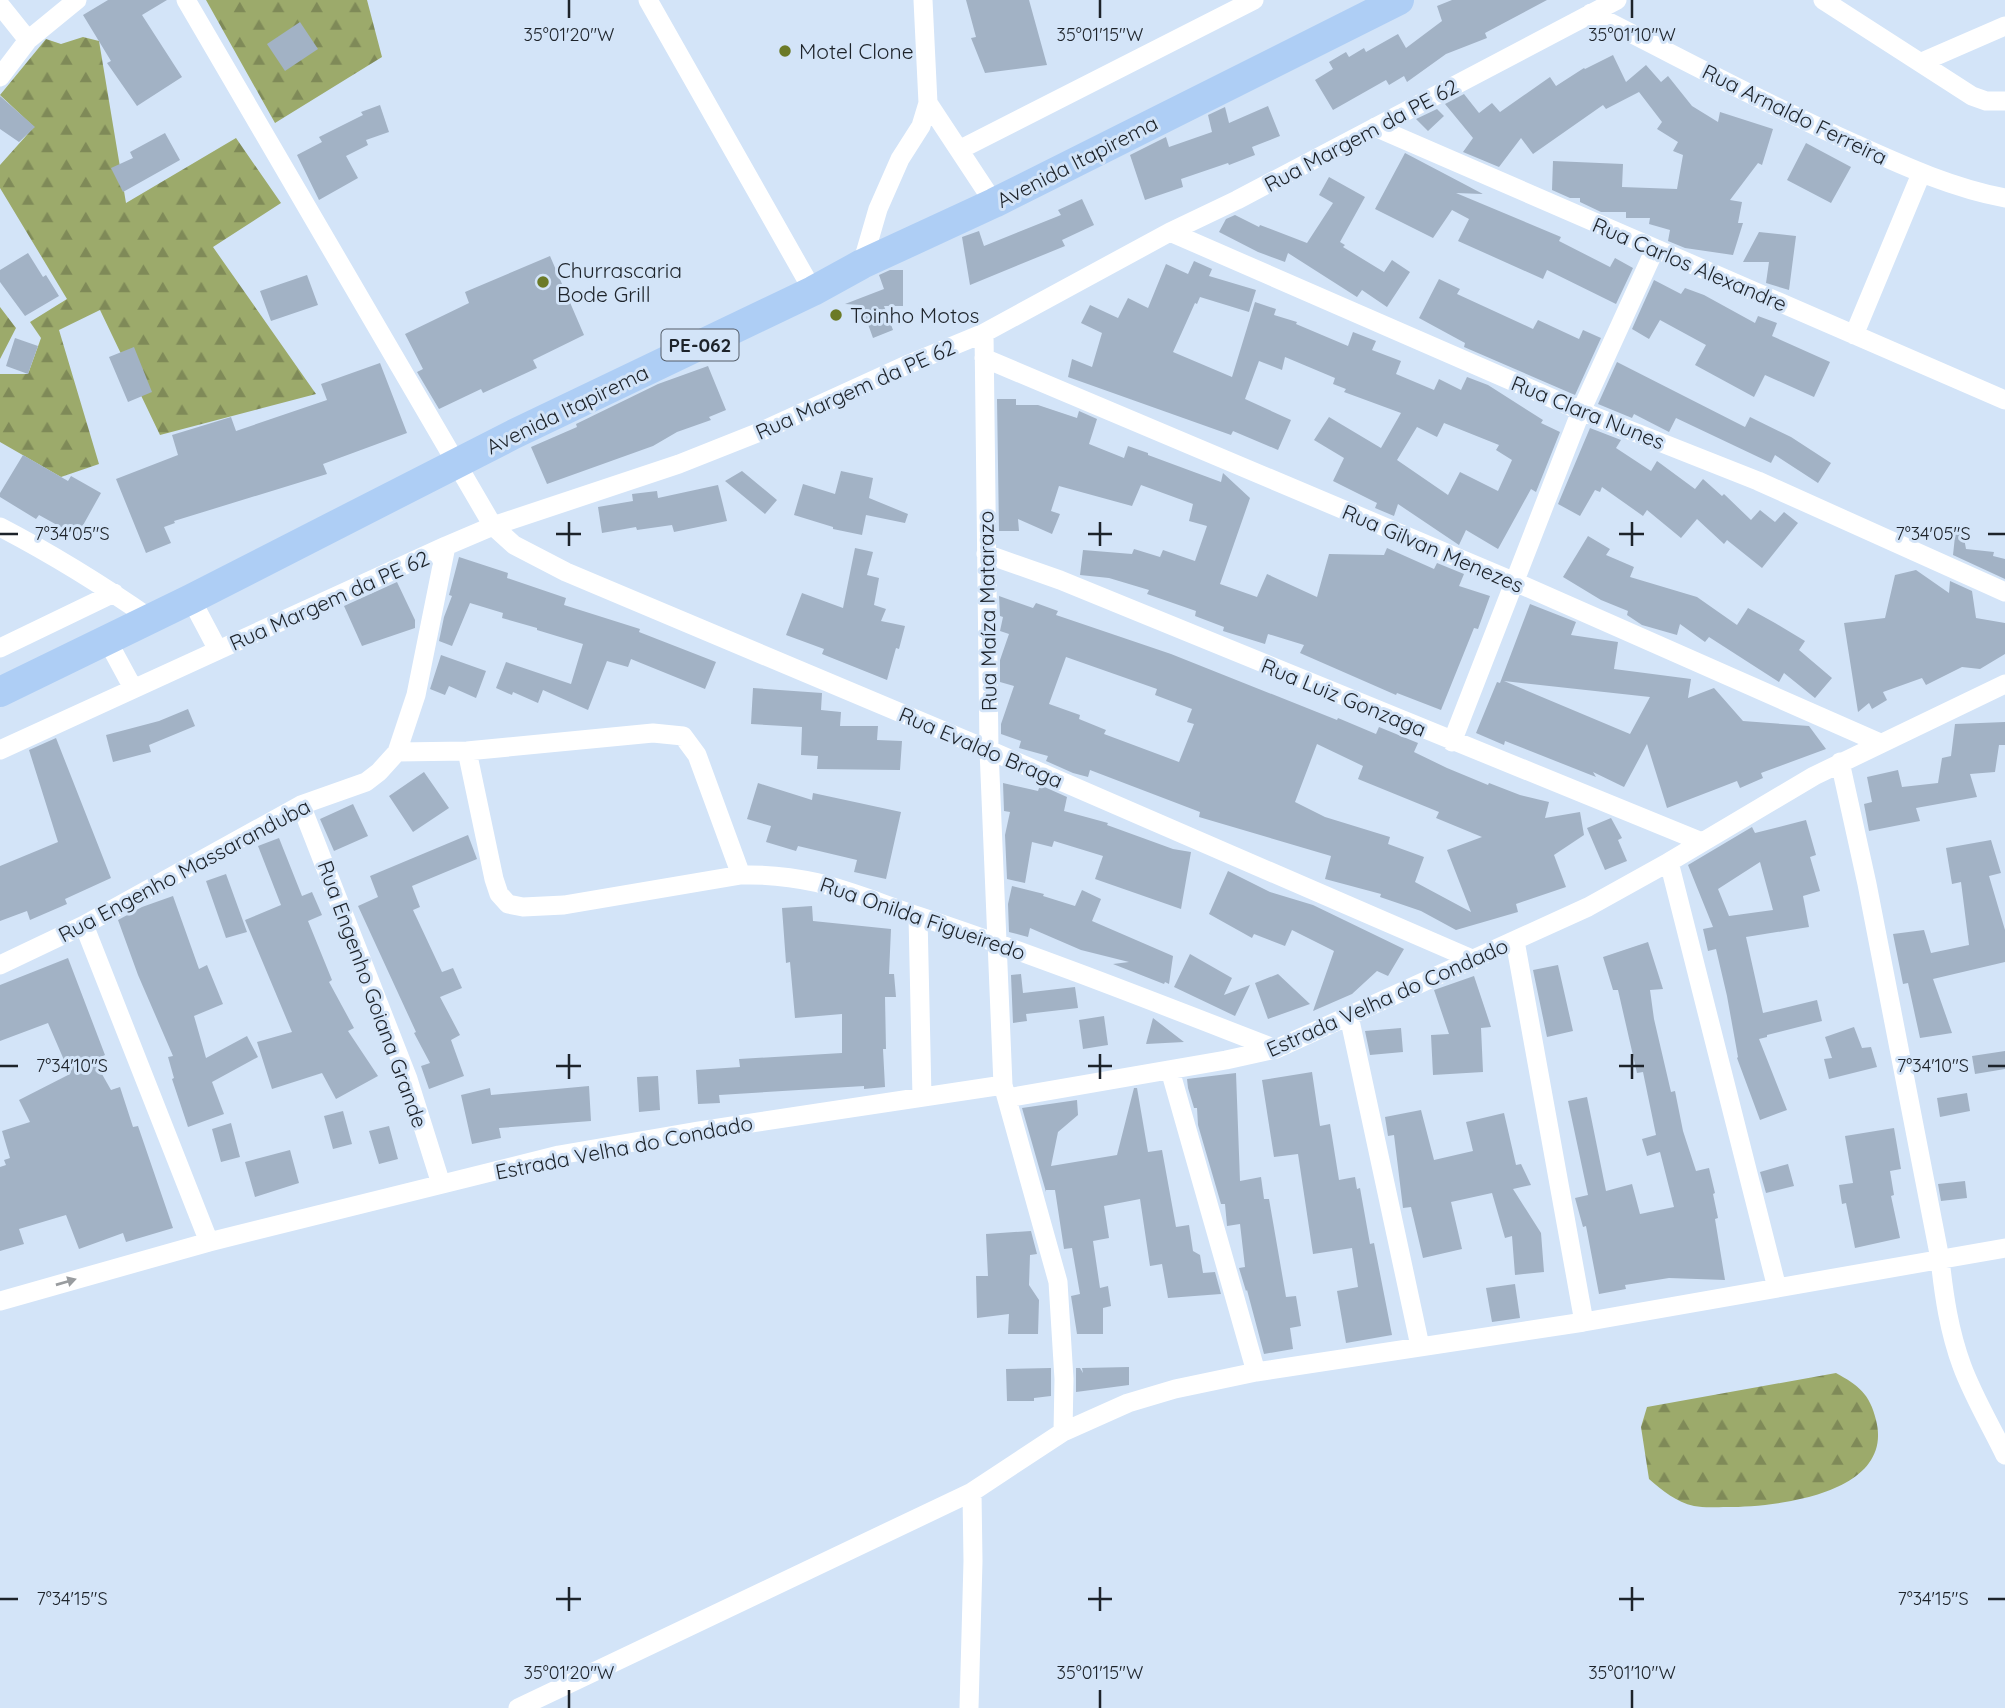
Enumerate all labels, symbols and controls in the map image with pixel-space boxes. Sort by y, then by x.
text: 35°01'20"W [523,23,615,46]
text: 35°01'15"W [1057,23,1143,46]
text: 35°01'10"W [1588,23,1676,46]
place label: Motel Clone [799,38,914,64]
marker: Motel Clone [777,43,793,59]
street label: Rua Arnaldo Ferreira [1698,58,1892,170]
street label: Rua Margem da PE 62 [1260,73,1462,197]
street label: Avenida Itapirema [992,109,1162,213]
street label: Rua Carlos Alexandre [1589,211,1791,317]
place label: Churrascaria Bode Grill [557,257,682,307]
marker: Churrascaria Bode Grill [535,274,551,290]
place label: Toinho Motos [850,302,979,328]
marker: Toinho Motos [828,307,844,323]
road number: PE-062 [662,330,738,360]
street label: Rua Margem da PE 62 [751,333,959,445]
street label: Avenida Itapirema [482,358,652,460]
street label: Rua Clara Nunes [1508,369,1668,455]
street label: Rua Gilvan Menezes [1339,498,1527,598]
street label: Rua Maíza Matarazo [972,511,1002,711]
text: 7°34'05"S [34,522,110,545]
text: 7°34'05"S [1895,522,1971,545]
street label: Rua Margem da PE 62 [225,544,433,656]
street label: Rua Luiz Gonzaga [1258,652,1430,742]
street label: Rua Evaldo Braga [895,701,1067,793]
street label: Rua Engenho Massaranduba [54,793,314,947]
street label: Rua Engenho Goiana Grande [312,857,434,1131]
street label: Rua Onilda Figueiredo [817,871,1029,965]
street label: Estrada Velha do Condado [1262,932,1512,1062]
text: 7°34'10"S [36,1054,108,1077]
text: 7°34'10"S [1897,1054,1969,1077]
street label: Estrada Velha do Condado [493,1109,755,1185]
one-way arrow [55,1276,76,1286]
text: 7°34'15"S [36,1587,108,1610]
text: 7°34'15"S [1897,1587,1969,1610]
text: 35°01'20"W [523,1661,615,1684]
text: 35°01'15"W [1057,1661,1143,1684]
text: 35°01'10"W [1588,1661,1676,1684]

